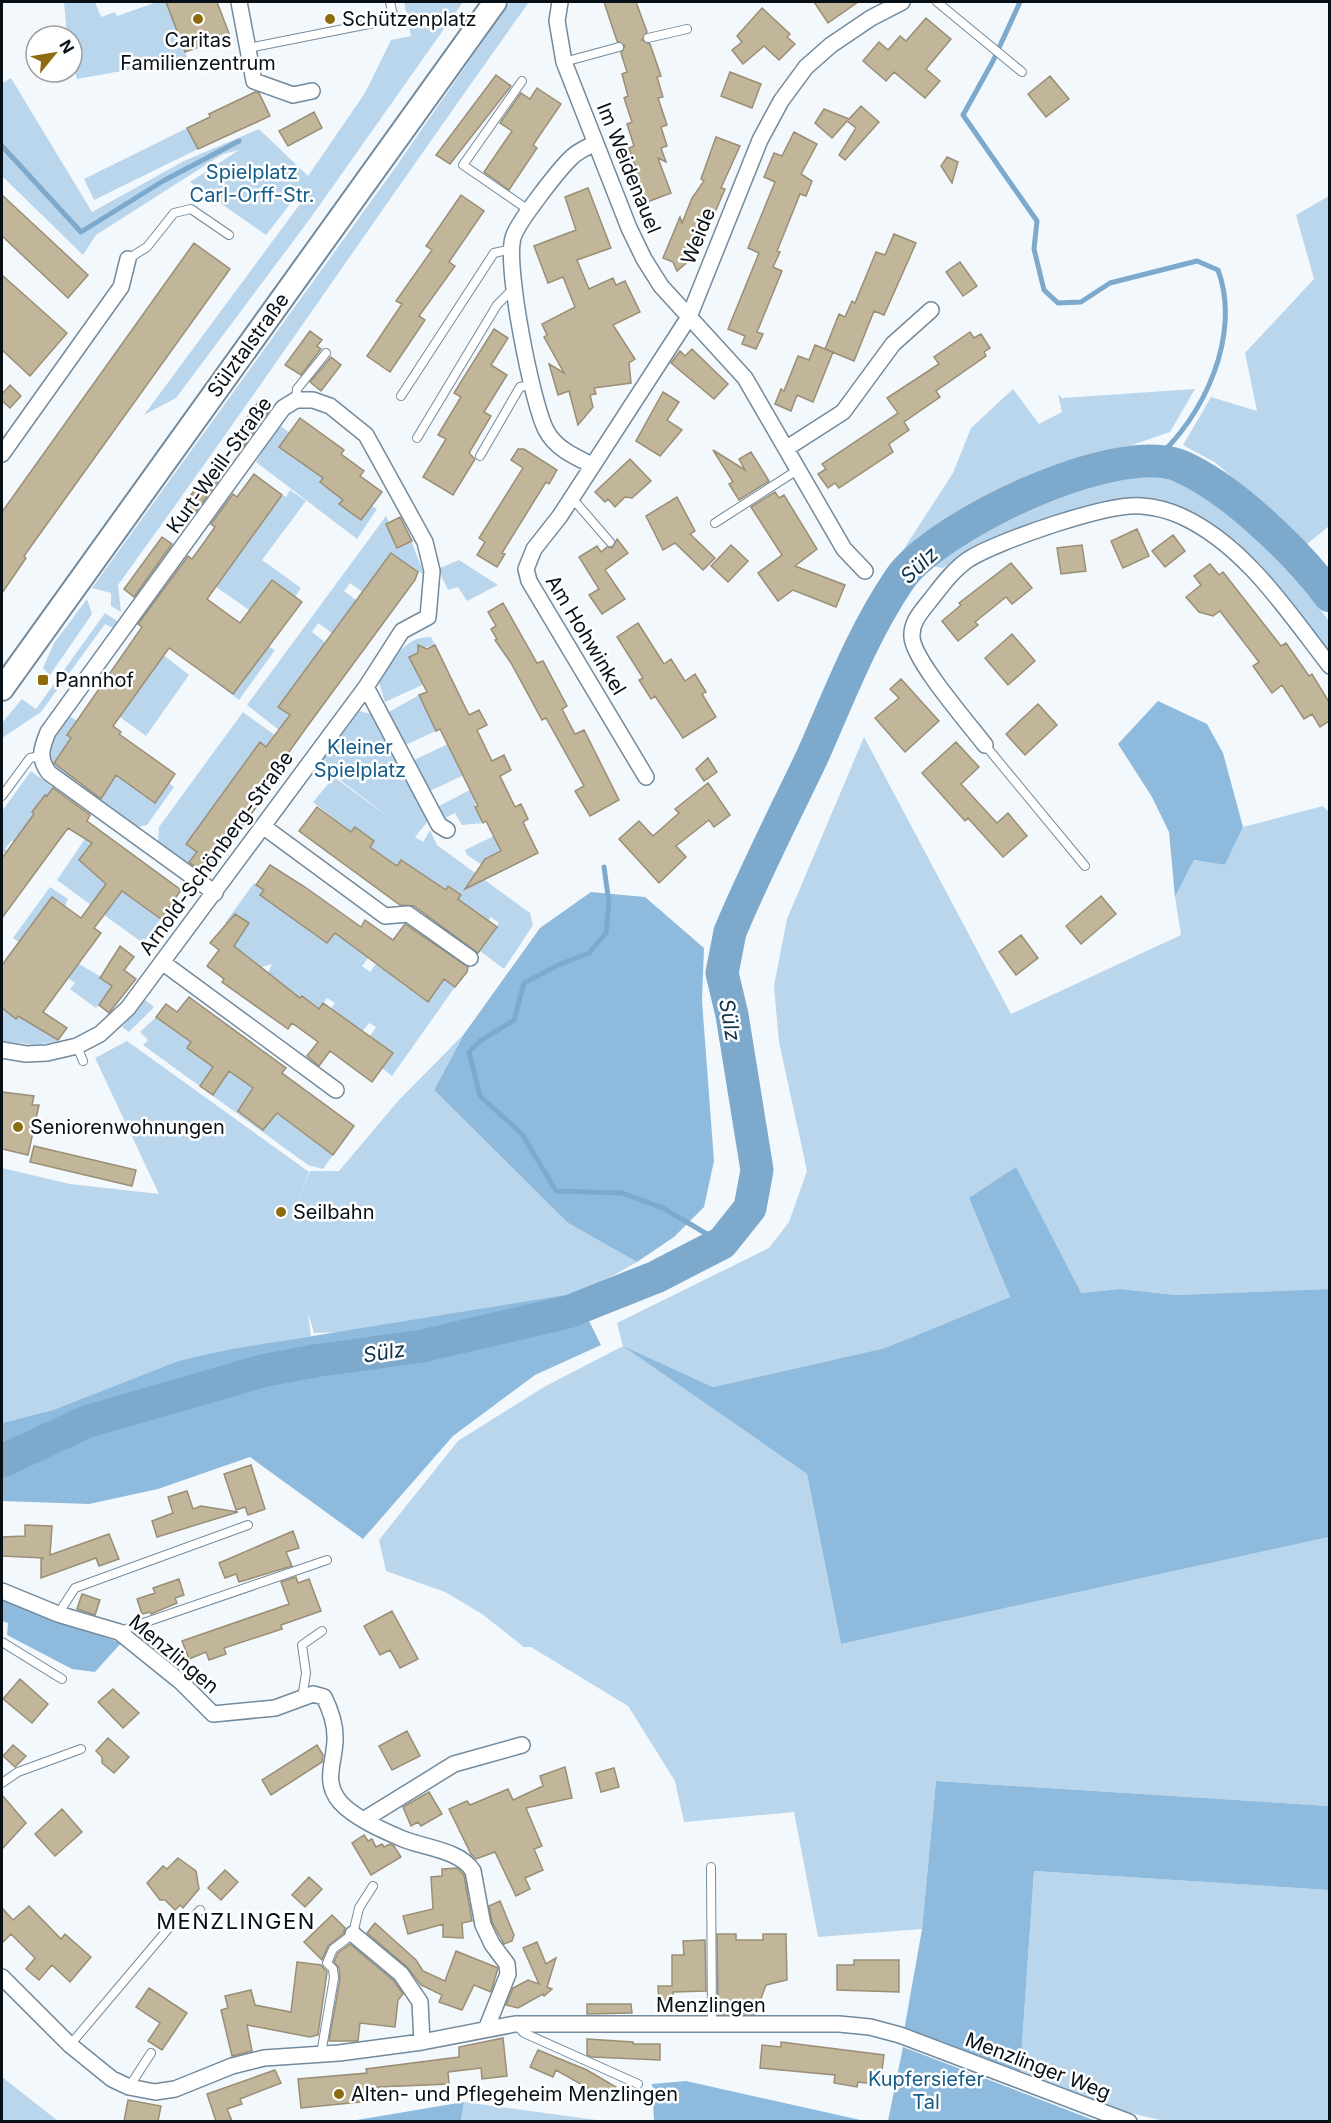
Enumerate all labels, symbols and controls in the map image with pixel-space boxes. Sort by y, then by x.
place label: Schützenplatz [342,7,477,31]
marker: Caritas Familienzentrum [191,12,205,26]
marker: Schützenplatz [323,12,337,26]
north arrow [24,24,84,84]
place label: Caritas Familienzentrum [120,28,276,75]
text: N [55,36,79,57]
street label: Im Weidenauel [592,99,666,237]
park label: Spielplatz Carl-Orff-Str. [190,160,314,207]
street label: Weide [676,204,720,268]
street label: Sülztalstraße [202,288,294,402]
street label: Kurt-Weill-Straße [161,392,277,538]
water label: Sülz [895,541,943,589]
street label: Am Hohwinkel [541,571,631,699]
place label: Pannhof [55,668,134,692]
marker: Pannhof [36,673,50,687]
park label: Kleiner Spielplatz [314,735,406,782]
street label: Arnold-Schönberg-Straße [134,746,298,960]
water label: Sülz [714,997,746,1044]
place label: Seniorenwohnungen [30,1115,225,1139]
marker: Seniorenwohnungen [11,1120,25,1134]
place label: Seilbahn [293,1200,375,1224]
marker: Seilbahn [274,1205,288,1219]
water label: Sülz [361,1336,407,1368]
street label: Menzlingen [124,1610,224,1698]
district label: MENZLINGEN [156,1908,316,1934]
street label: Menzlingen [656,1993,766,2017]
street label: Menzlinger Weg [962,2027,1114,2105]
park label: Kupfersiefer Tal [868,2067,984,2114]
place label: Alten- und Pflegeheim Menzlingen [351,2082,678,2106]
marker: Alten- und Pflegeheim Menzlingen [332,2087,346,2101]

